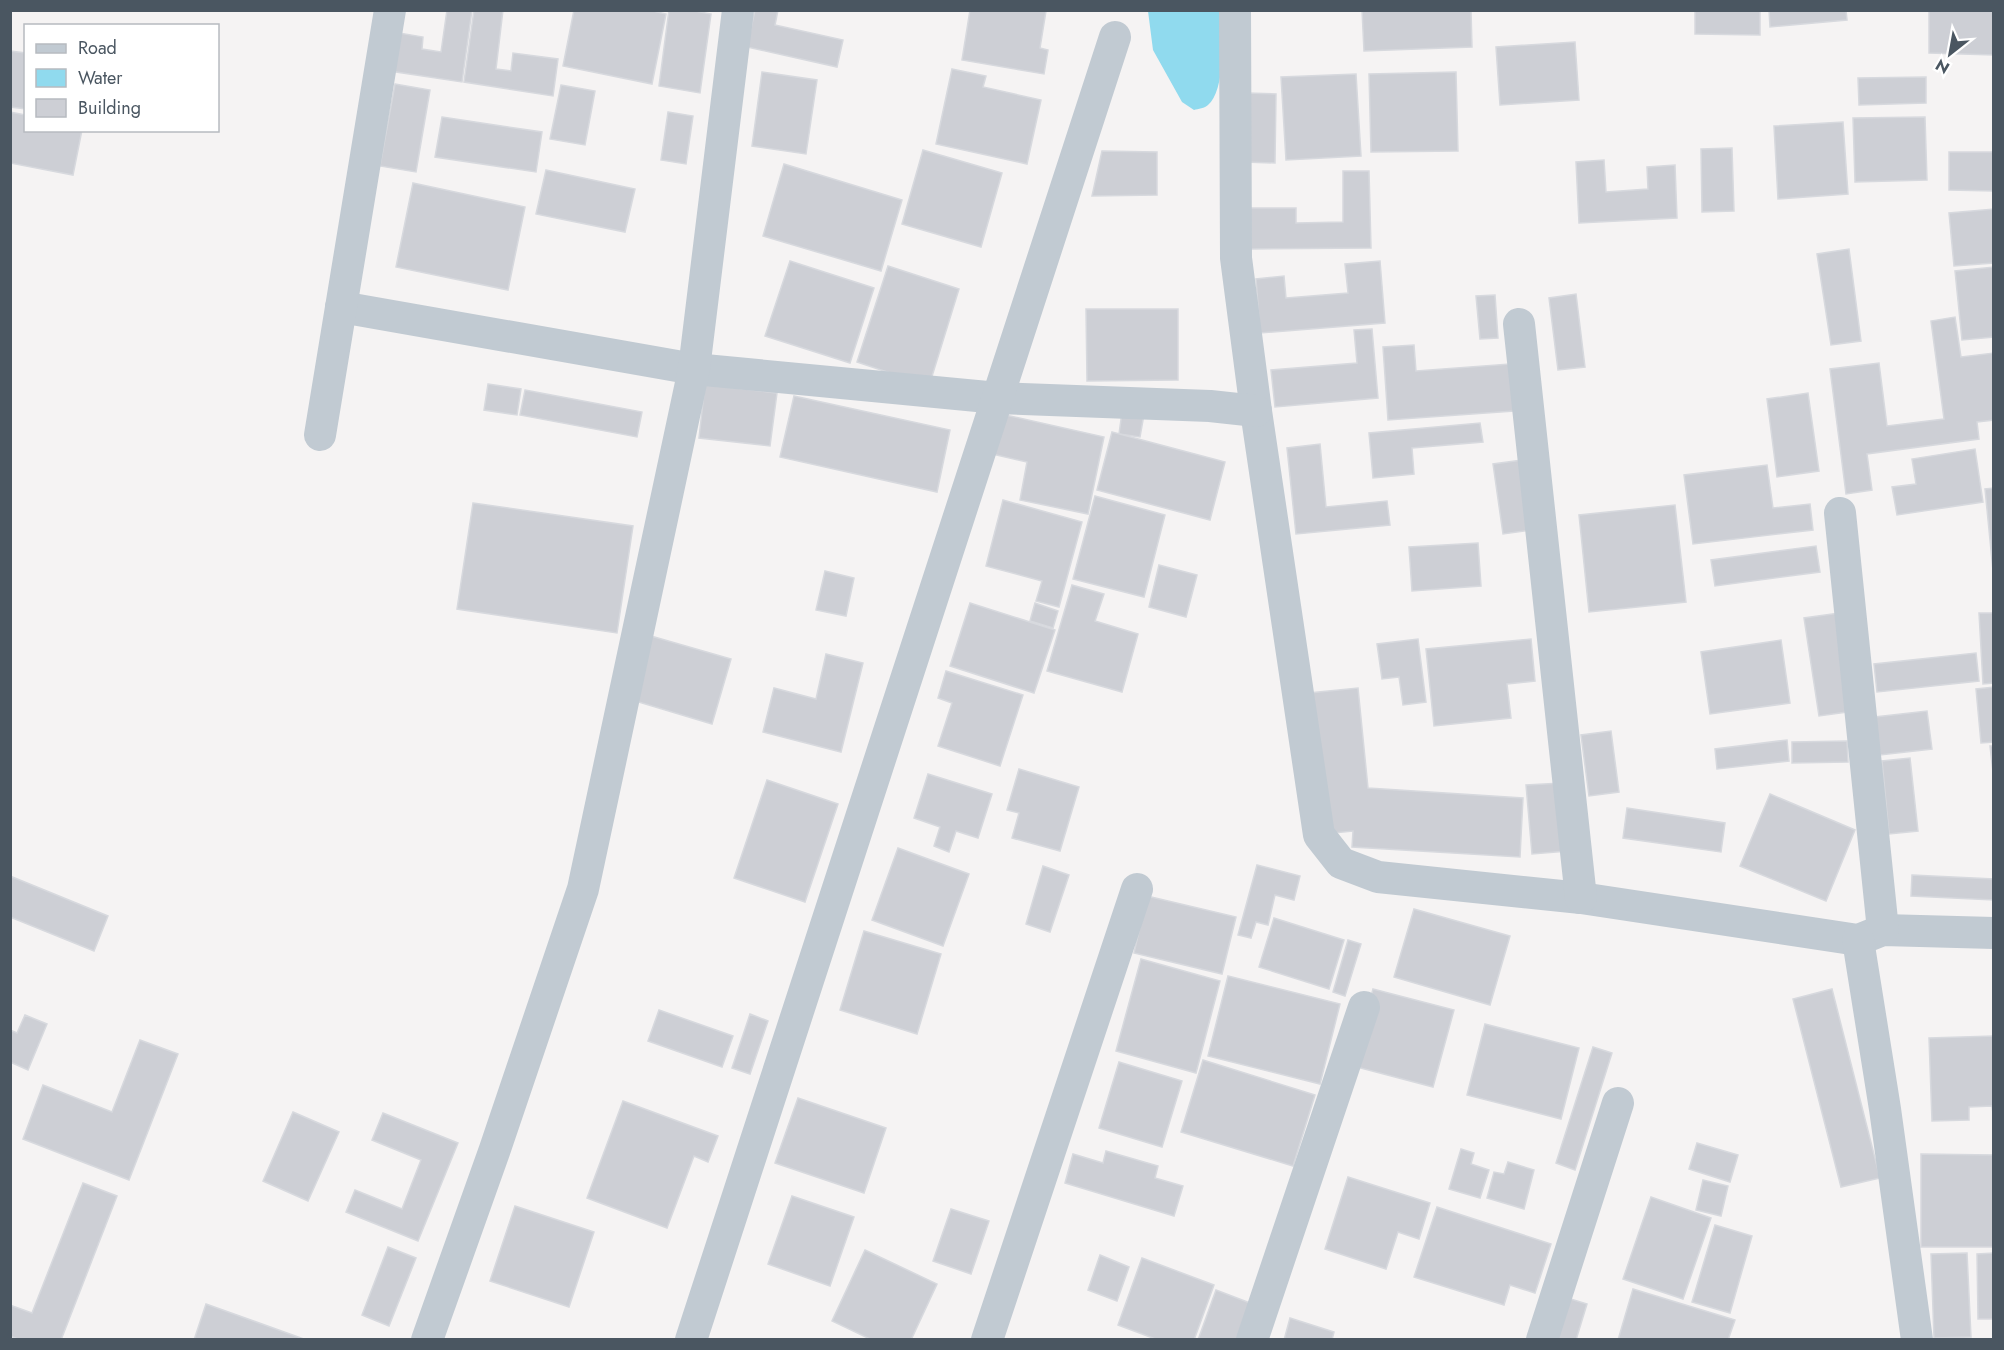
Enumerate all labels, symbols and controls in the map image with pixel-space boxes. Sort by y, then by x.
legend [24,24,219,132]
north arrow [1920,24,1980,84]
text: Road [78,35,117,61]
text: N [1931,53,1954,80]
text: Water [78,65,123,91]
text: Building [78,95,141,121]

